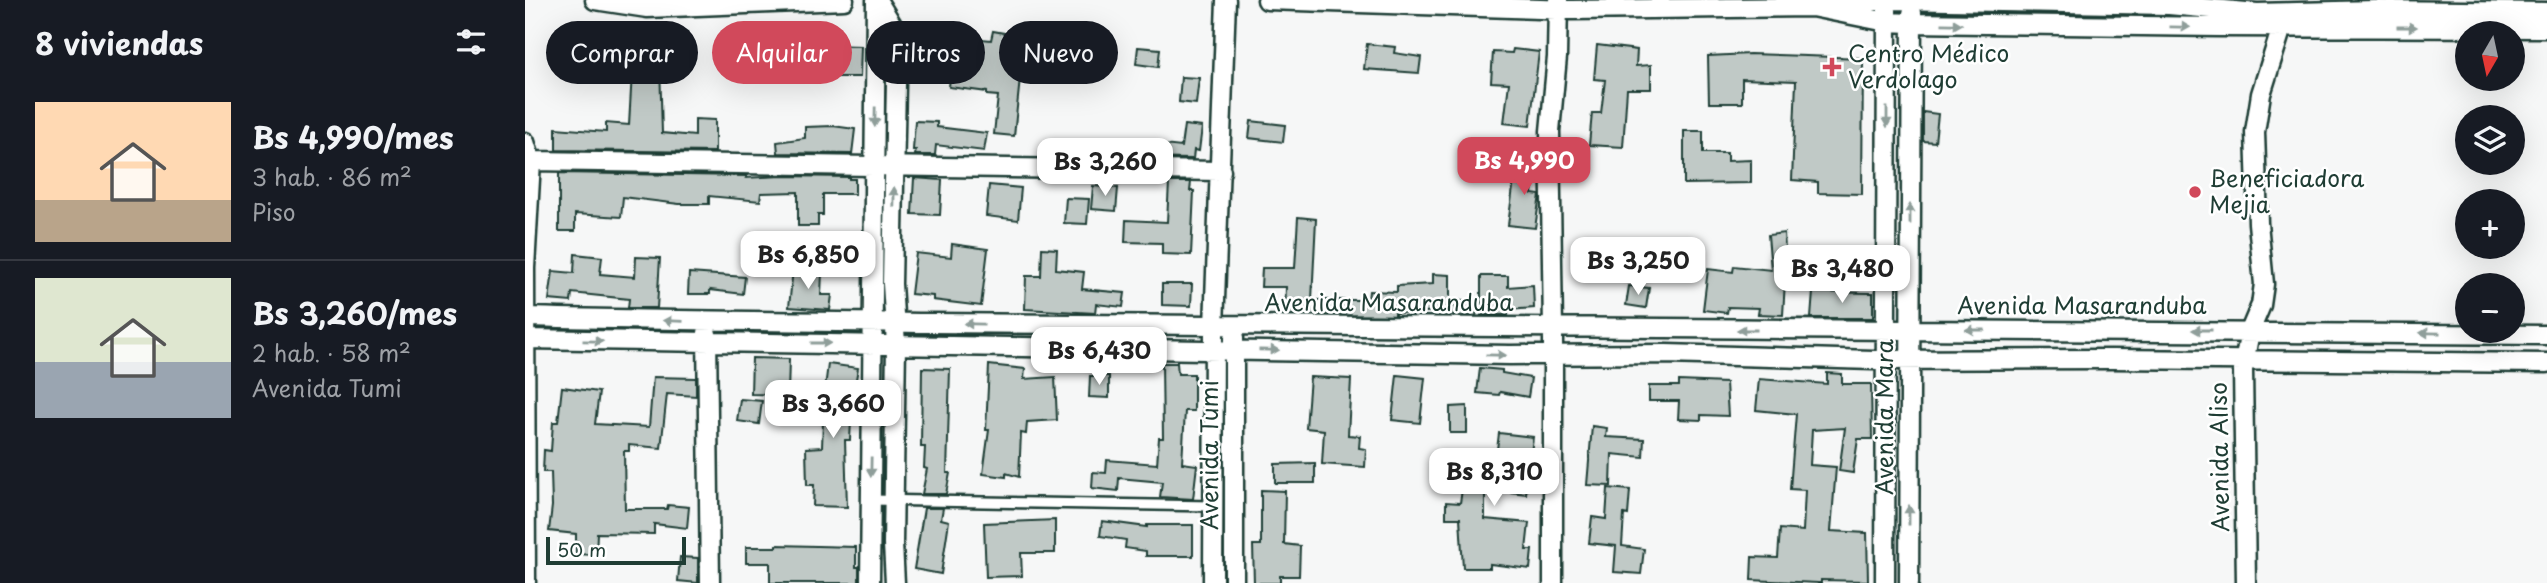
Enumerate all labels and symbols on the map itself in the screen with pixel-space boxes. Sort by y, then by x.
one-way arrow [1942,18,1964,29]
one-way arrow [2169,21,2191,33]
one-way arrow [2397,21,2419,33]
north arrow [2455,21,2525,91]
place label: Centro Médico Verdolago [1848,35,2009,96]
marker: Centro Médico Verdolago [1822,57,1842,77]
one-way arrow [869,106,881,128]
one-way arrow [1881,106,1893,128]
pin: Bs 3,260 [1033,138,1177,198]
pin: Bs 4,990 [1452,138,1596,197]
place label: Beneficiadora Mejia [2209,160,2364,221]
marker: Beneficiadora Mejia [2187,184,2203,200]
one-way arrow [888,185,900,207]
one-way arrow [1904,203,1916,225]
pin: Bs 6,850 [736,232,880,291]
pin: Bs 3,250 [1566,238,1710,297]
pin: Bs 3,480 [1770,246,1914,305]
street label: Avenida Masaranduba [1264,284,1514,319]
street label: Avenida Masaranduba [1957,287,2207,322]
one-way arrow [662,316,684,327]
one-way arrow [963,318,985,330]
one-way arrow [1736,324,1758,336]
one-way arrow [1964,324,1986,336]
one-way arrow [2191,324,2213,336]
one-way arrow [2419,327,2441,339]
pin: Bs 6,430 [1027,328,1171,387]
one-way arrow [582,335,604,347]
one-way arrow [810,337,832,349]
street label: Avenida Mara [1866,338,1901,495]
one-way arrow [1258,345,1280,356]
one-way arrow [1485,349,1507,360]
pin: Bs 3,660 [761,380,905,440]
street label: Avenida Tumi [1191,380,1226,530]
street label: Avenida Aliso [2200,382,2237,532]
pin: Bs 8,310 [1422,448,1566,508]
one-way arrow [866,456,877,478]
one-way arrow [1903,504,1915,526]
scale bar [546,534,686,566]

